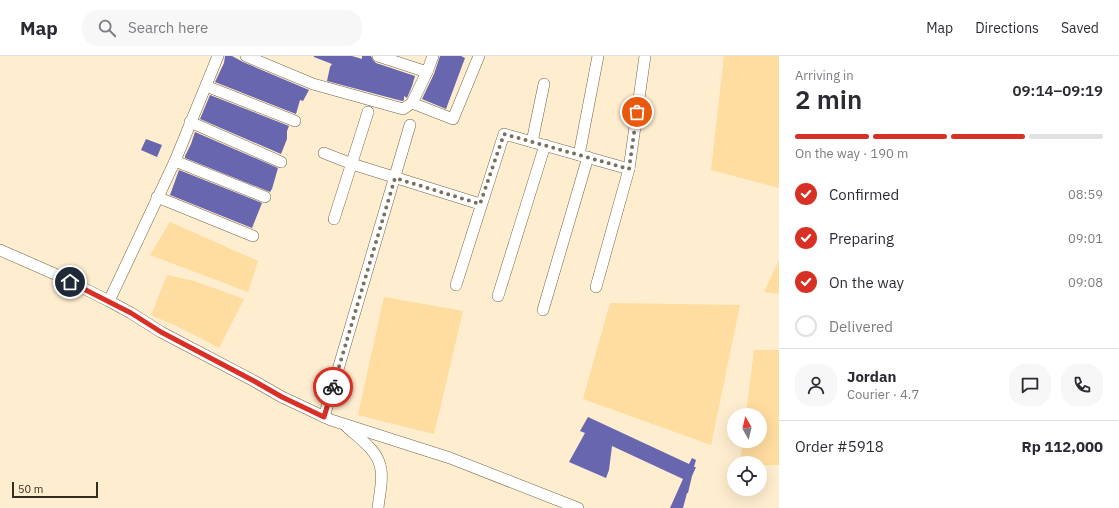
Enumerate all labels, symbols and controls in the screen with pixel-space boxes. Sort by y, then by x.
search box [82,10,362,46]
text: Map [20,16,58,40]
icon: search [96,17,118,39]
text: Search here [128,18,208,37]
text: Map [926,19,953,37]
text: Directions [975,19,1039,37]
text: Saved [1061,19,1099,37]
text: Arriving in [795,67,854,84]
text: 09:14–09:19 [1013,81,1103,100]
text: 2 min [795,82,862,116]
pin [620,95,654,129]
icon: bag [626,101,648,123]
text: On the way · 190 m [795,145,908,162]
icon: check [795,183,817,205]
text: Confirmed [829,185,899,204]
text: 08:59 [1068,186,1103,203]
icon: check [795,227,817,249]
text: Preparing [829,229,894,248]
text: 09:01 [1068,230,1103,247]
pin [53,265,87,299]
icon: home [59,271,81,293]
icon: check [795,271,817,293]
text: On the way [829,273,904,292]
text: 09:08 [1068,274,1103,291]
text: Delivered [829,317,893,336]
button: person [795,364,837,406]
button: chat [1009,364,1051,406]
button: phone [1061,364,1103,406]
courier [313,367,353,407]
text: Jordan [847,367,896,386]
icon: bike [322,376,344,398]
text: Courier · 4.7 [847,386,919,403]
north arrow [727,408,767,448]
map controls [727,408,767,496]
text: Order #5918 [795,437,884,456]
text: Rp 112,000 [1022,437,1103,456]
button: locate [727,456,767,496]
scale bar [12,480,98,499]
text: 50 m [18,482,43,496]

